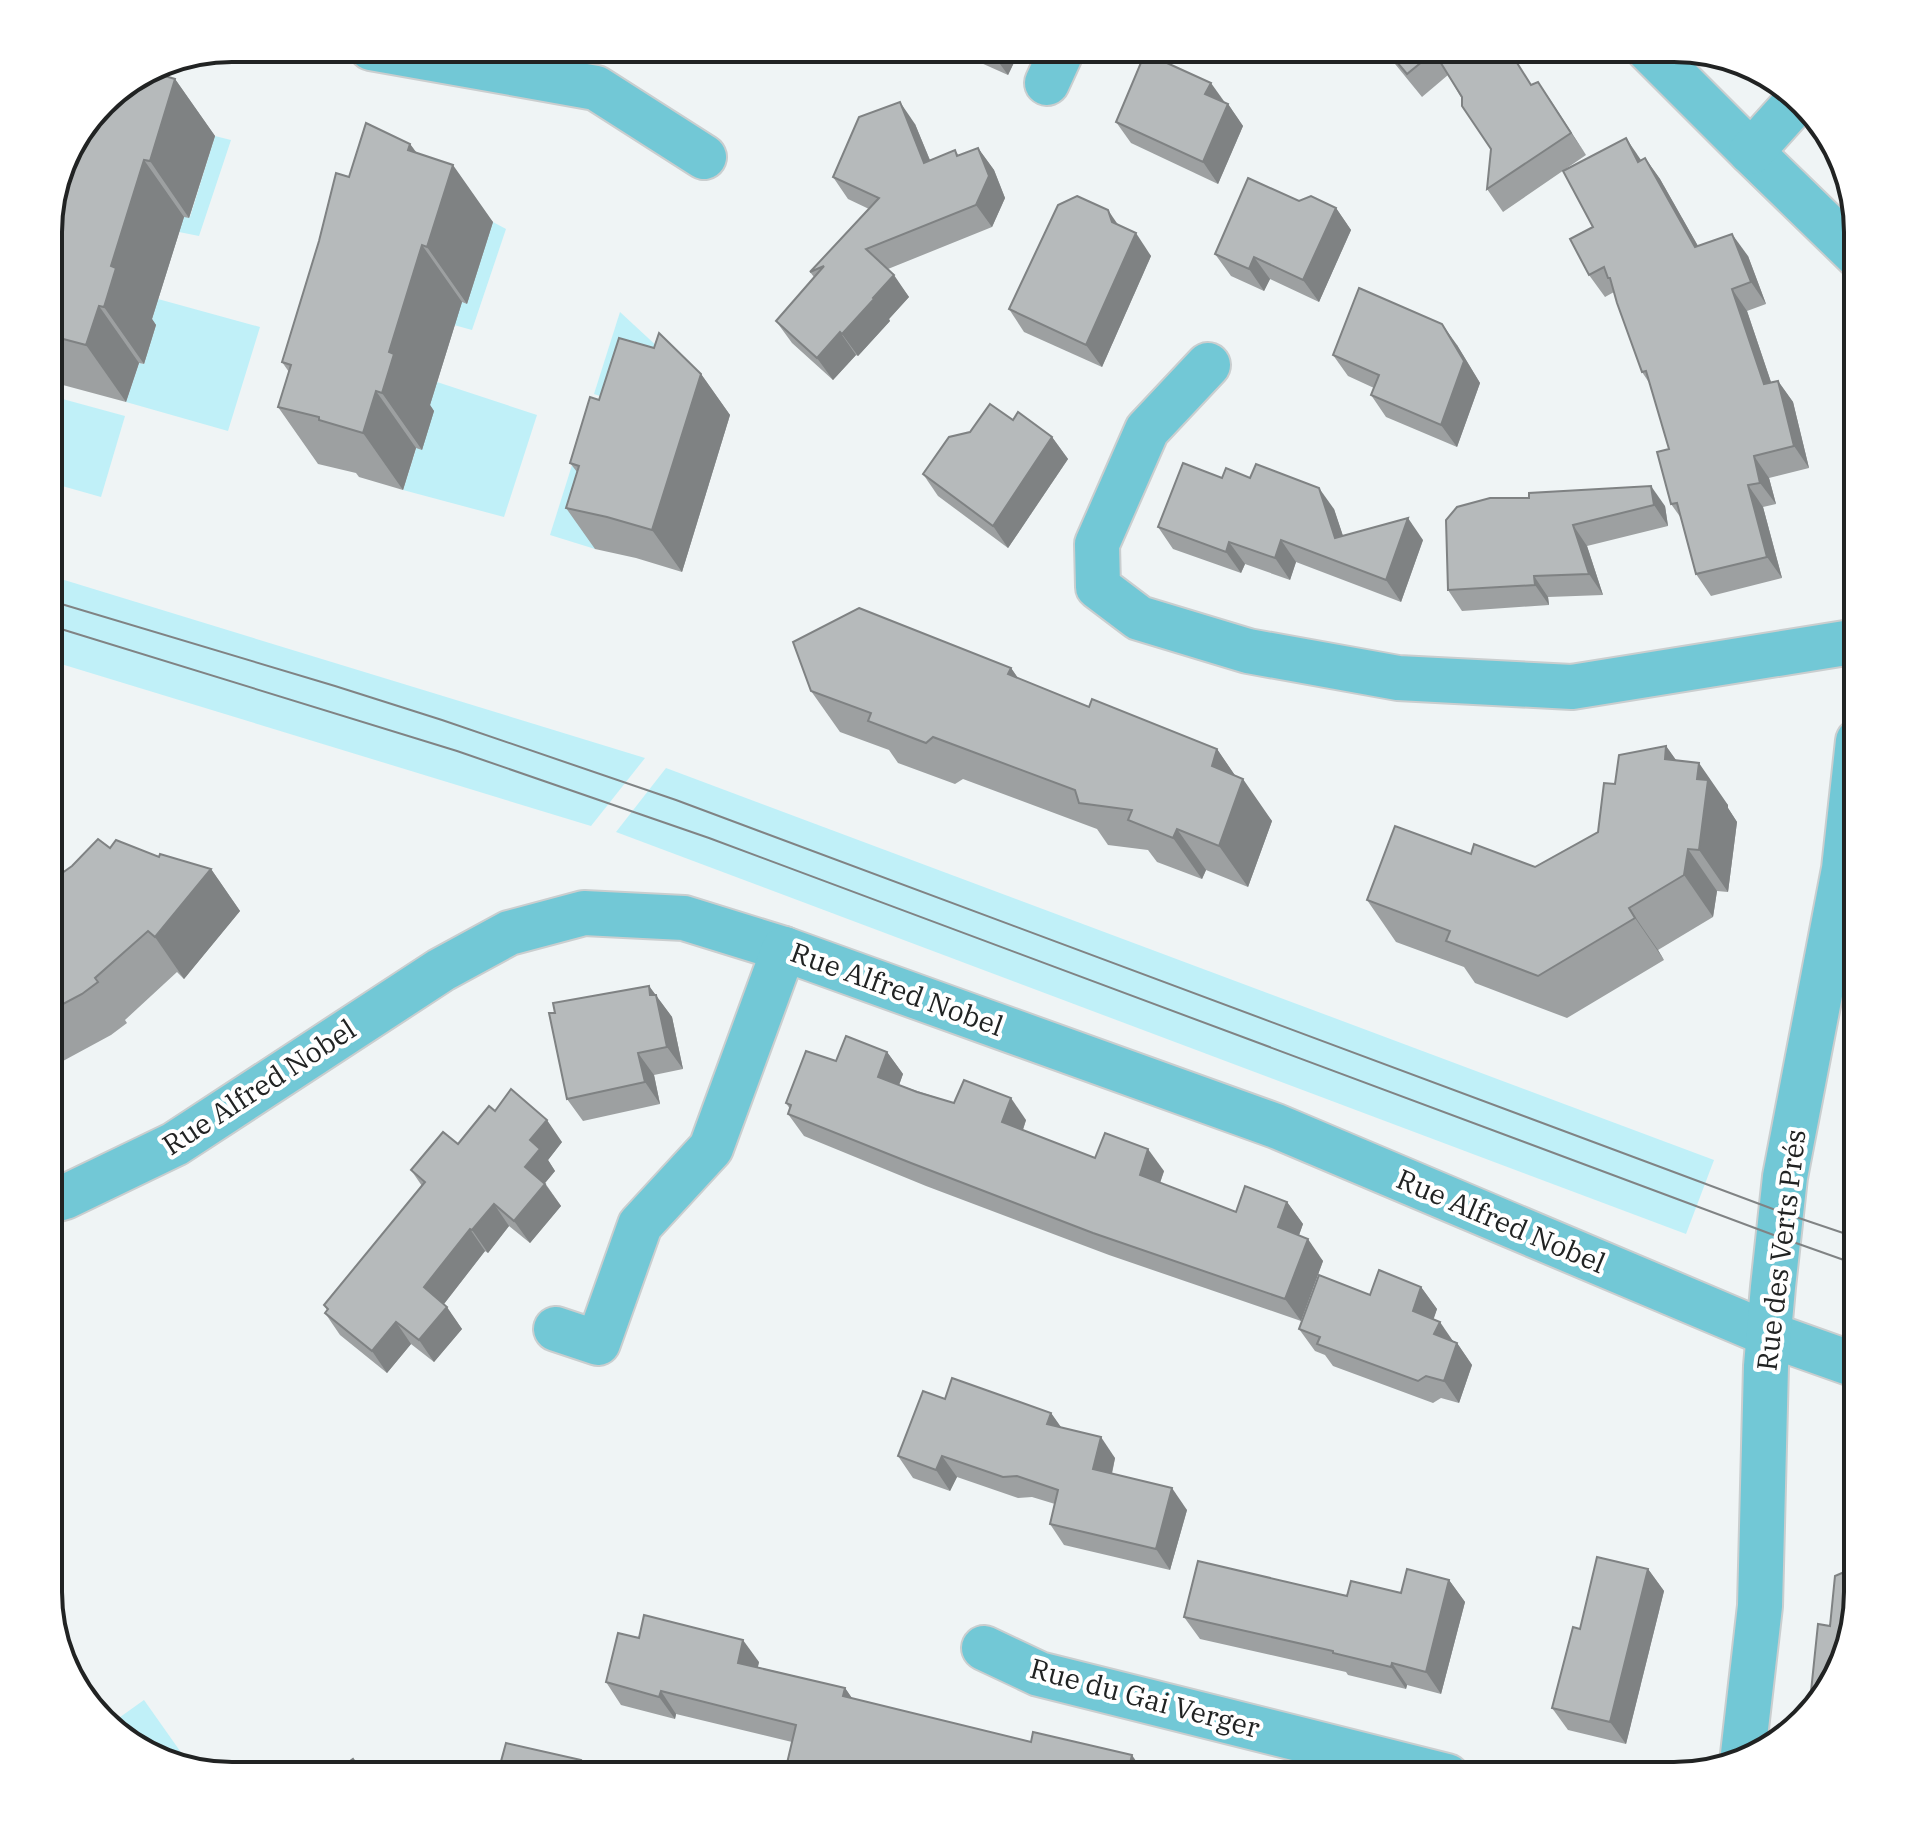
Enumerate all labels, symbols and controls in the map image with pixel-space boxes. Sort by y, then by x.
street label: Rue Alfred Nobel [786,933,1009,1044]
street label: Rue Alfred Nobel [155,1010,363,1163]
street label: Rue des Verts Prés [1747,1127,1814,1373]
street label: Rue Alfred Nobel [1391,1160,1611,1281]
street label: Rue du Gai Verger [1026,1649,1265,1746]

